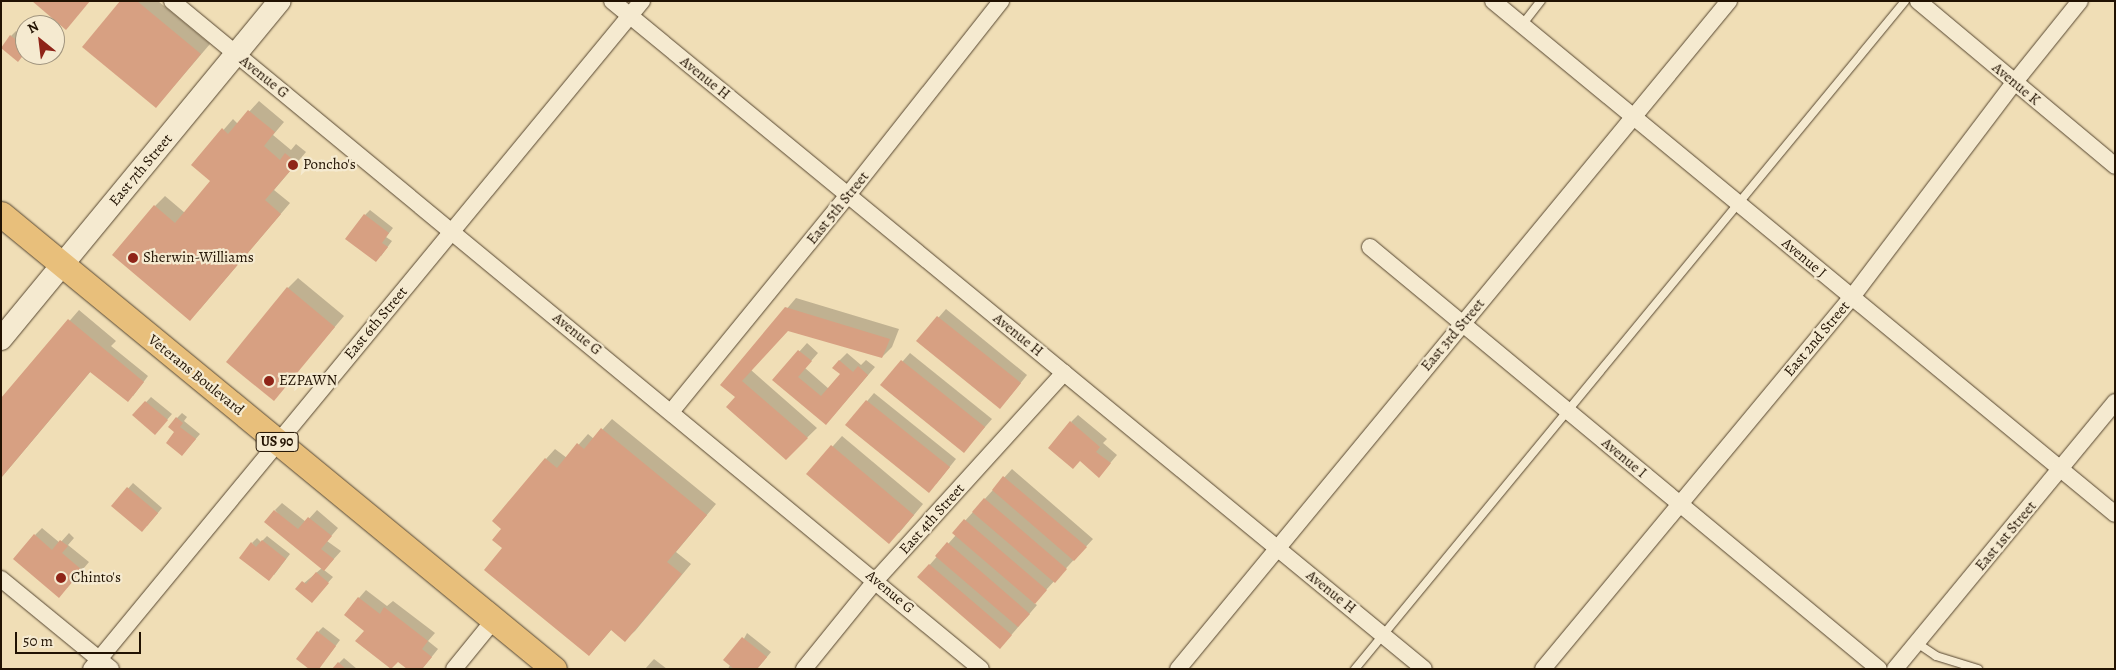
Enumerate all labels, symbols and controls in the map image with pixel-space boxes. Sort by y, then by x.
north arrow [15,15,65,65]
text: N [24,17,42,38]
street label: Avenue G [236,52,292,102]
street label: Avenue H [676,52,734,104]
street label: Avenue K [1988,59,2044,109]
street label: East 7th Street [106,130,176,210]
place label: Poncho's [303,156,356,174]
marker: Poncho's [287,159,299,171]
street label: East 5th Street [803,168,873,248]
street label: Avenue J [1778,234,1830,282]
place label: Sherwin-Williams [143,249,254,267]
marker: Sherwin-Williams [127,252,139,264]
street label: East 6th Street [340,283,412,363]
street label: East 3rd Street [1417,295,1489,375]
street label: East 2nd Street [1780,298,1854,380]
street label: Avenue G [549,309,605,359]
street label: Avenue H [989,309,1047,361]
street label: Veterans Boulevard [144,331,248,419]
place label: EZPAWN [279,372,337,390]
marker: EZPAWN [263,375,275,387]
road number: US 90 [254,431,300,454]
street label: Avenue I [1598,434,1650,482]
street label: East 4th Street [895,480,969,558]
street label: East 1st Street [1972,497,2040,575]
street label: Avenue H [1302,566,1360,618]
street label: Avenue G [862,567,918,617]
place label: Chinto's [71,569,121,587]
marker: Chinto's [55,572,67,584]
scale bar [18,622,144,654]
text: 50 m [23,631,53,651]

